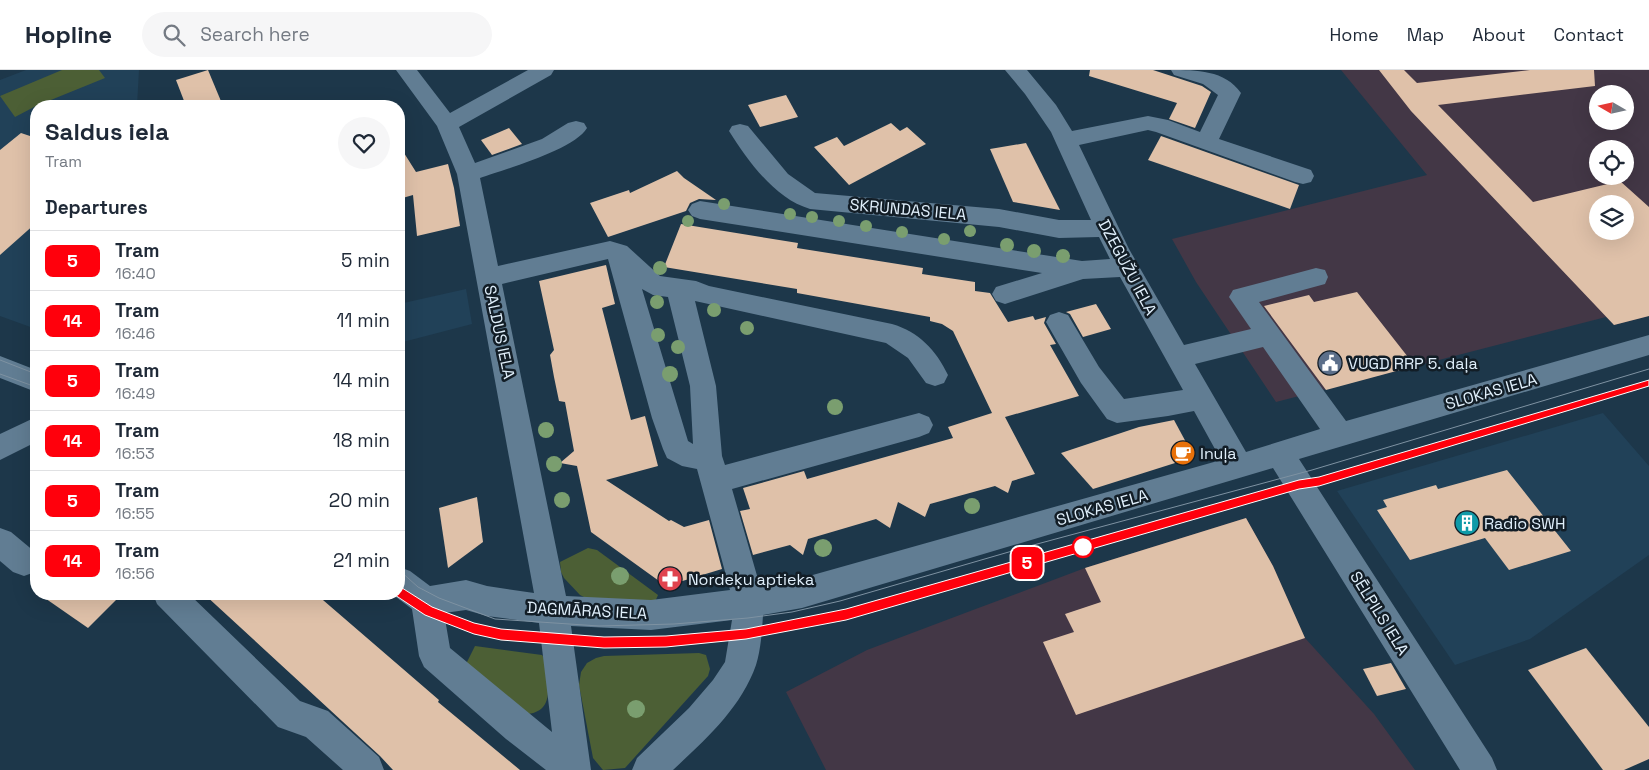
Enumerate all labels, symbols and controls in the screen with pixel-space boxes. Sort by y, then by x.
search box [142,12,492,57]
text: Hopline [25,19,112,50]
icon: search [160,21,188,49]
text: Search here [200,22,310,47]
text: Home [1330,23,1379,46]
text: Map [1407,23,1444,46]
text: About [1472,23,1526,46]
text: Contact [1554,23,1624,46]
north arrow [1589,85,1634,130]
map controls [1589,85,1634,240]
text: Saldus iela [45,116,169,147]
button: heart [338,117,390,169]
button: locate [1589,140,1634,185]
text: Tram [45,151,82,172]
street label: SKRUNDAS IELA [849,194,967,225]
text: Departures [45,195,148,220]
button: layers [1589,195,1634,240]
street label: DZEGUŽU IELA [1094,216,1162,319]
text: Tram [115,238,159,263]
text: 5 min [341,248,390,273]
text: 5 [67,249,78,272]
text: 16:40 [115,263,156,284]
street label: SALDUS IELA [479,283,520,381]
text: Tram [115,298,159,323]
text: 11 min [337,308,390,333]
text: 14 [63,309,82,332]
text: 16:46 [115,323,155,344]
public building icon: VUGD RRP 5. daļa [1317,350,1343,376]
place label: VUGD RRP 5. daļa [1348,353,1478,374]
text: Tram [115,358,159,383]
text: 14 min [333,368,390,393]
street label: SLOKAS IELA [1443,368,1539,415]
text: 5 [67,369,78,392]
text: 16:49 [115,383,155,404]
text: Tram [115,418,159,443]
text: 18 min [333,428,390,453]
text: 14 [63,429,82,452]
cafe icon: Inuļa [1170,440,1196,466]
text: 16:53 [115,443,155,464]
place label: Inuļa [1200,443,1237,464]
text: Tram [115,478,159,503]
street label: SLOKAS IELA [1054,484,1150,531]
text: 20 min [329,488,390,513]
text: 5 [67,489,78,512]
text: 16:55 [115,503,155,524]
building icon: Radio SWH [1454,510,1480,536]
place label: Radio SWH [1484,513,1566,534]
unlabelled marker [1072,536,1094,558]
text: Tram [115,538,159,563]
line badge: 5 [1011,547,1043,579]
text: 21 min [333,548,390,573]
text: 14 [63,549,82,572]
text: 5 [1022,551,1032,574]
text: 16:56 [115,563,155,584]
pharmacy icon: Nordeķu aptieka [657,566,683,592]
street label: SĒLPILS IELA [1345,567,1414,659]
place label: Nordeķu aptieka [688,569,814,590]
street label: DAGMĀRAS IELA [526,597,648,624]

